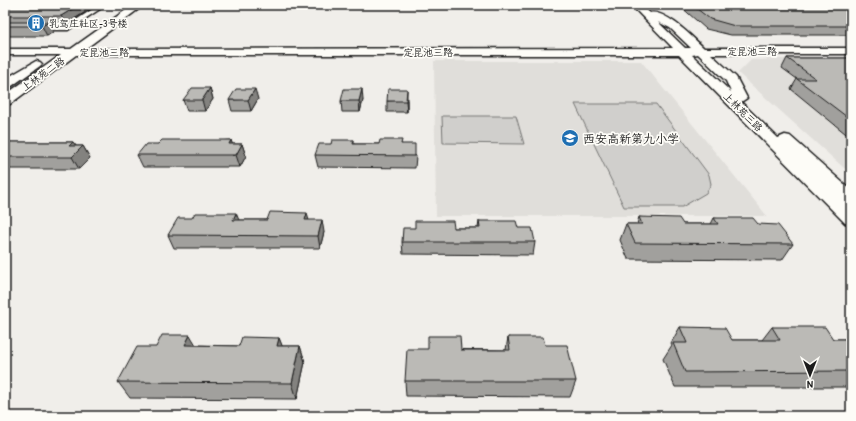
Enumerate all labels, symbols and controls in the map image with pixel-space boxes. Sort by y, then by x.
building icon: 乳驾庄社区-3号楼 [26,13,46,33]
place label: 乳驾庄社区-3号楼 [49,17,128,30]
street label: 定昆池三路 [727,45,777,58]
street label: 定昆池三路 [79,46,129,59]
street label: 定昆池三路 [403,46,453,59]
street label: 上林苑二路 [19,54,67,94]
street label: 上林苑三路 [721,90,765,134]
school or university icon: 西安高新第九小学 [560,128,580,148]
place label: 西安高新第九小学 [583,130,679,147]
north arrow [790,355,830,395]
text: N [807,378,813,392]

